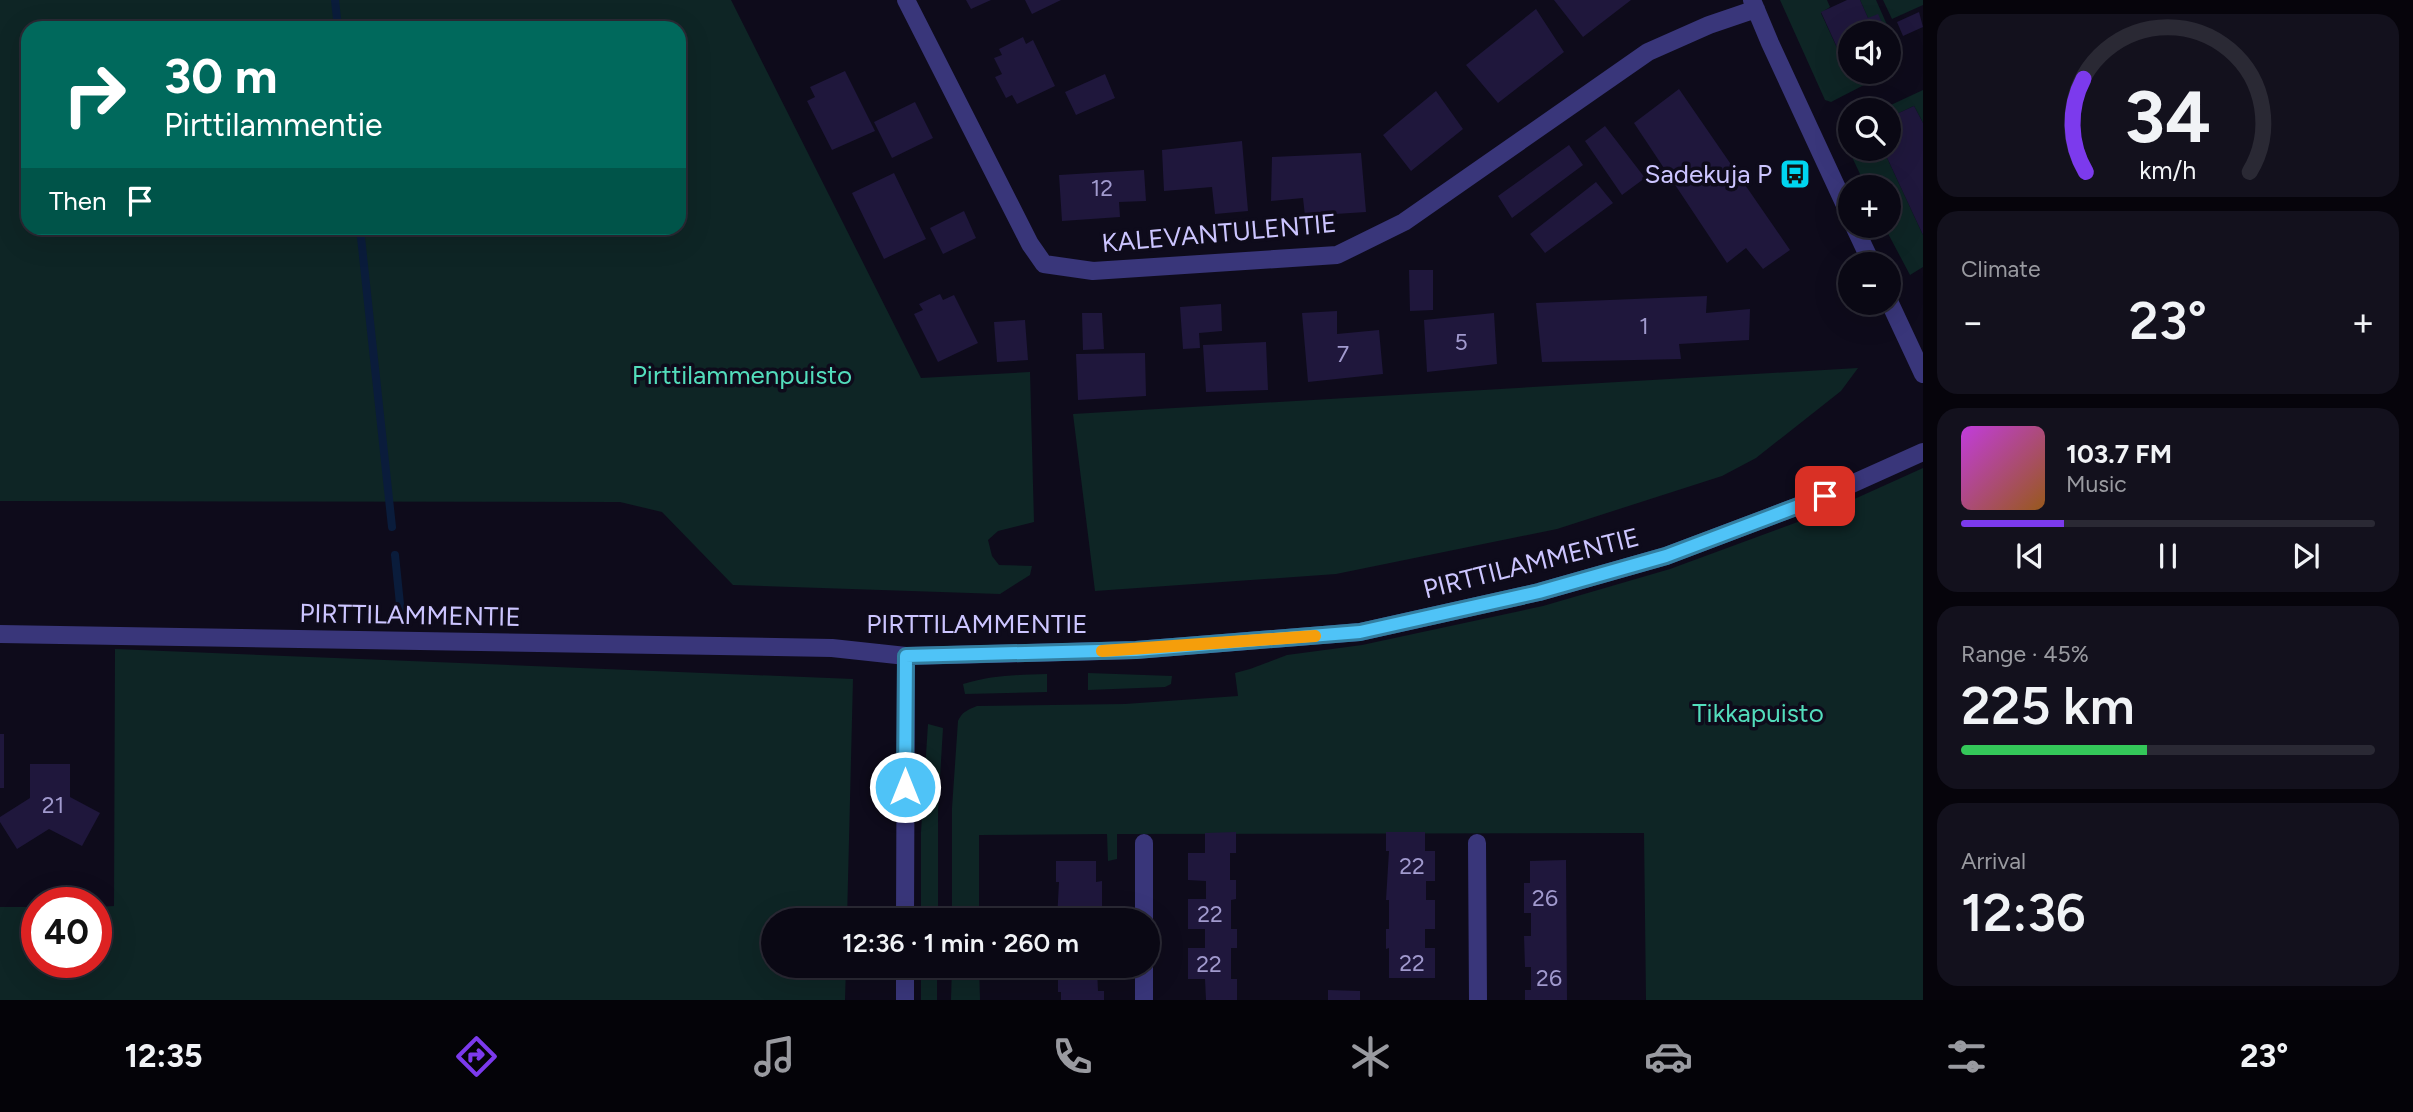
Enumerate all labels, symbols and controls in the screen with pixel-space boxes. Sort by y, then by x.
map controls [1838,21,1901,315]
button: sound [1838,21,1901,84]
text: 30 m [164,46,277,105]
icon: right [49,49,140,140]
text: 34 [2125,73,2211,160]
button: search [1838,98,1901,161]
text: Pirttilammentie [164,106,383,144]
text: km/h [2139,154,2197,184]
bus stop icon: Sadekuja P [1778,157,1812,191]
place label: Sadekuja P [1644,158,1772,190]
house number: 12 [1091,174,1113,202]
button: + [1838,175,1901,238]
icon: arrive [121,182,159,220]
text: Then [49,185,107,217]
street label: KALEVANTULENTIE [1100,207,1338,259]
button: − [1838,252,1901,315]
text: Climate [1961,255,2040,283]
text: 23° [2129,290,2207,352]
text: − [1961,299,1985,345]
text: + [2351,299,2375,345]
house number: 1 [1639,312,1649,340]
house number: 5 [1454,328,1468,356]
house number: 7 [1337,340,1349,368]
park label: Pirttilammenpuisto [632,359,852,391]
text: 103.7 FM [2066,438,2172,470]
pin [1795,466,1855,526]
text: Music [2066,470,2127,498]
icon: arrive [1806,477,1844,515]
street label: PIRTTILAMMENTIE [1420,521,1642,605]
icon: previous [2011,537,2049,575]
icon: pause [2149,537,2187,575]
icon: next [2287,537,2325,575]
street label: PIRTTILAMMENTIE [299,597,521,633]
street label: PIRTTILAMMENTIE [866,608,1088,640]
text: Range · 45% [1961,640,2089,668]
text: 225 km [1961,675,2135,737]
park label: Tikkapuisto [1692,697,1824,729]
position arrow [868,750,942,824]
house number: 21 [42,791,64,819]
text: Arrival [1961,847,2026,875]
house number: 22 [1399,852,1425,880]
text: 12:36 [1961,882,2086,944]
house number: 26 [1532,884,1558,912]
speed limit sign: 40 [21,887,112,978]
house number: 22 [1197,900,1223,928]
text: 12:36 · 1 min · 260 m [842,927,1079,959]
house number: 22 [1399,949,1425,977]
house number: 22 [1196,950,1222,978]
house number: 26 [1536,964,1562,992]
icon: directions [452,1032,501,1081]
icon: music [750,1032,799,1081]
icon: phone [1048,1032,1097,1081]
icon: climate [1346,1032,1395,1081]
icon: car [1644,1032,1693,1081]
icon: filters [1942,1032,1991,1081]
text: 12:35 [125,1037,203,1075]
text: 23° [2240,1037,2288,1075]

